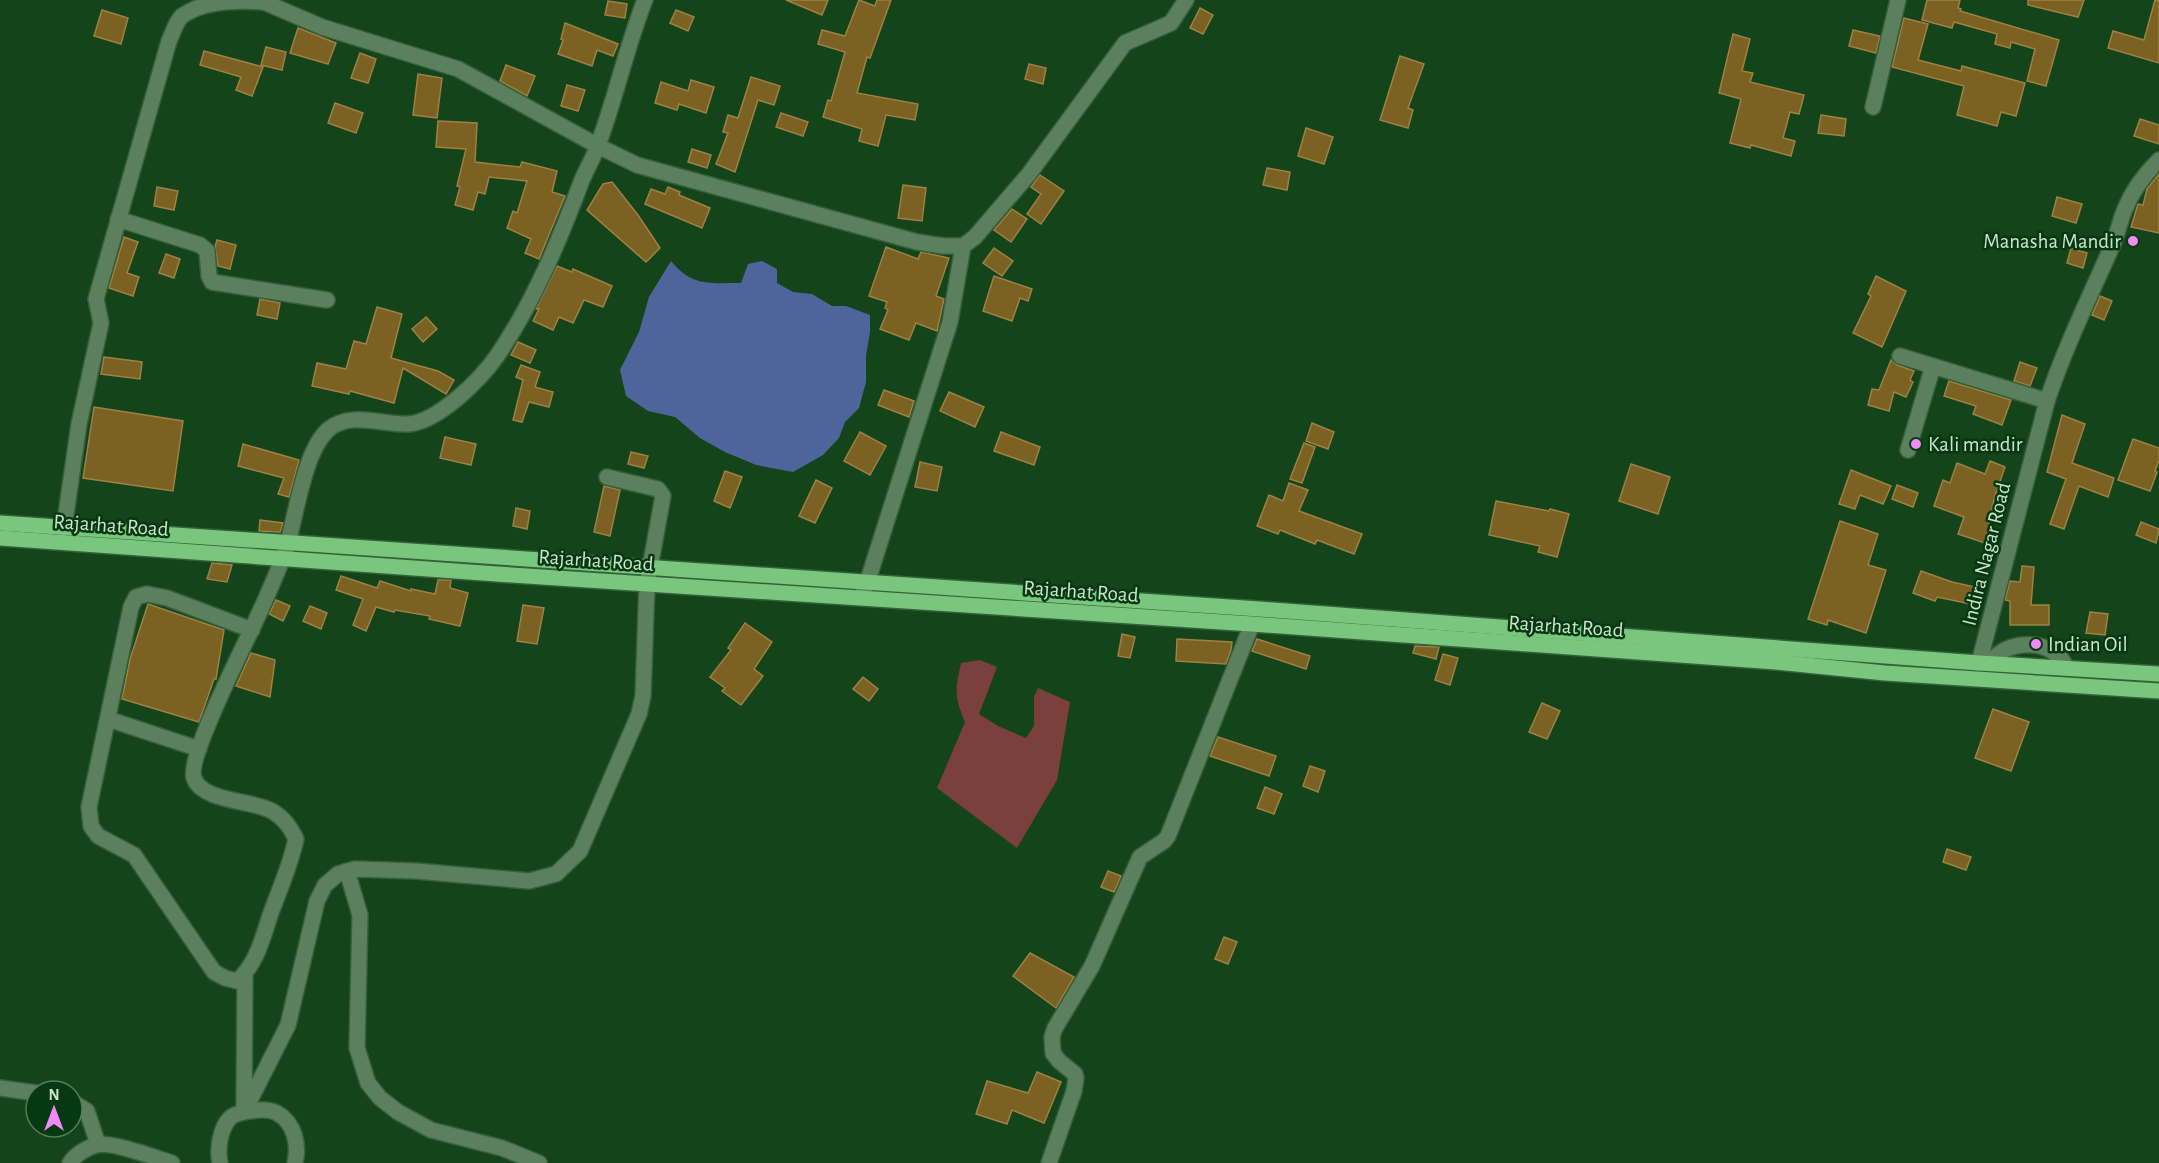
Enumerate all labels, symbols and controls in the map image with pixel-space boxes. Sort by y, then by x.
place label: Manasha Mandir [1983,231,2121,252]
marker: Manasha Mandir [2126,234,2140,248]
place label: Kali mandir [1928,434,2023,455]
marker: Kali mandir [1909,437,1923,451]
street label: Indira Nagar Road [1959,480,2014,628]
street label: Rajarhat Road [53,511,169,540]
street label: Rajarhat Road [538,546,654,575]
street label: Rajarhat Road [1023,577,1139,606]
street label: Rajarhat Road [1508,612,1624,641]
place label: Indian Oil [2048,634,2128,655]
marker: Indian Oil [2029,637,2043,651]
north arrow [24,1079,84,1139]
text: N [48,1087,60,1103]

